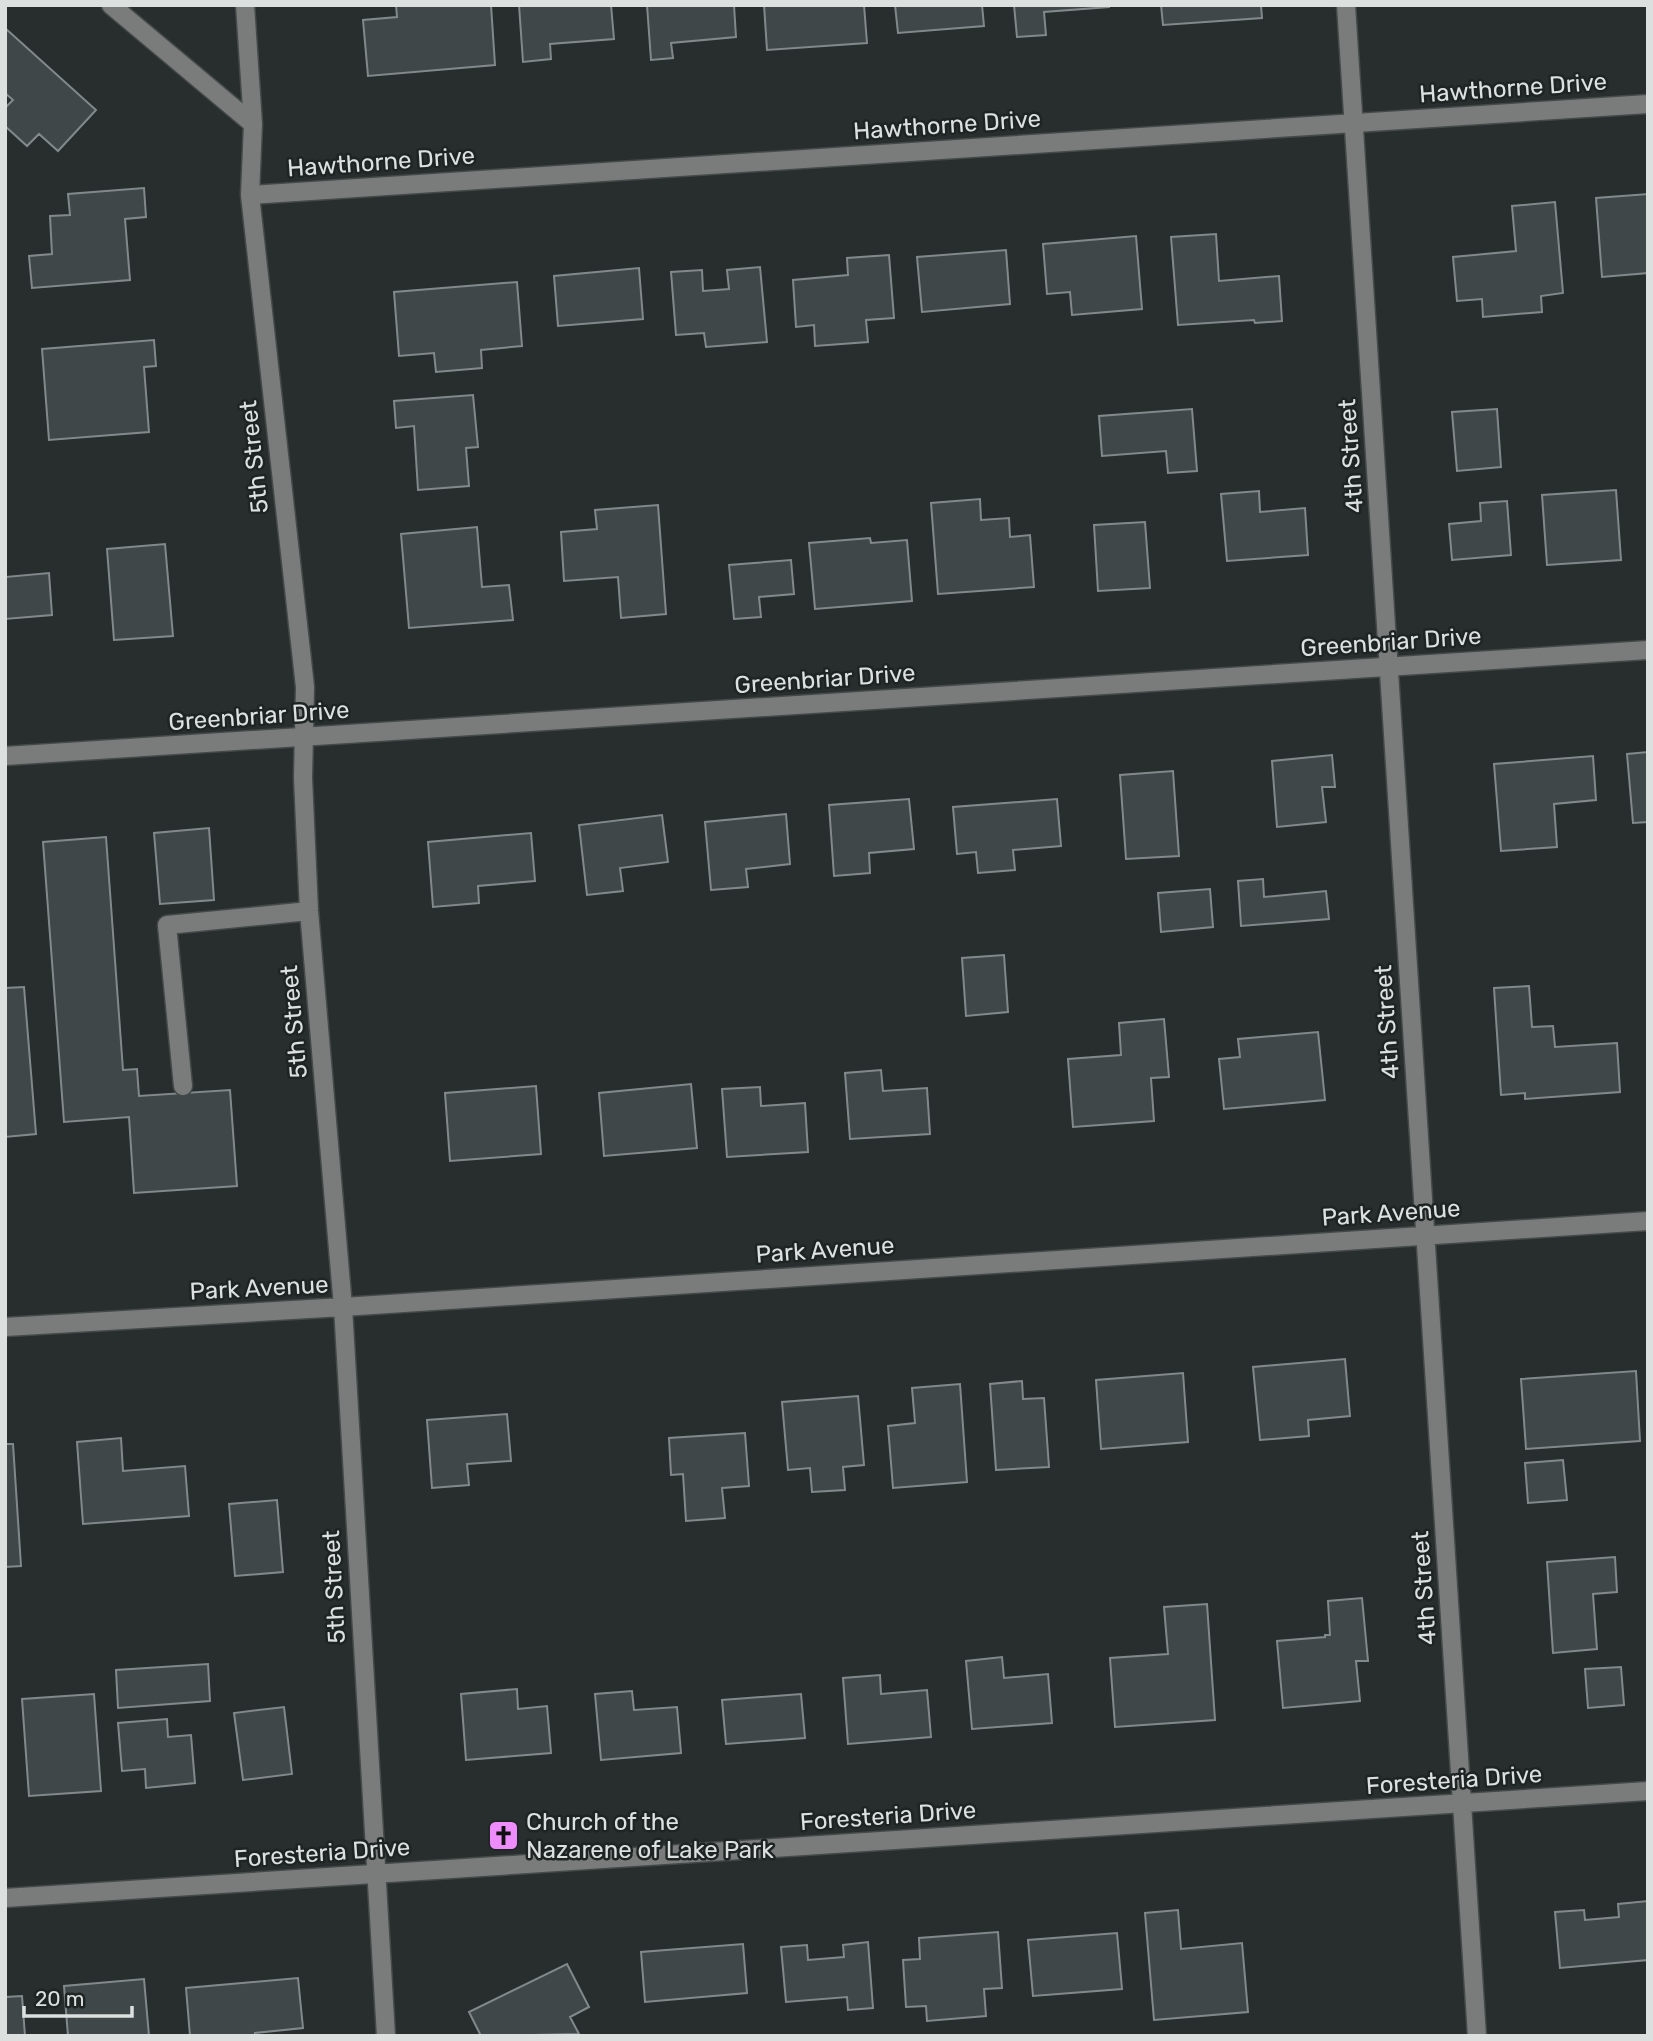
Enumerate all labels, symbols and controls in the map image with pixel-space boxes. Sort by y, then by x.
street label: Hawthorne Drive [1418,67,1608,109]
street label: Hawthorne Drive [852,104,1042,146]
street label: Hawthorne Drive [286,141,476,183]
street label: 4th Street [1333,398,1369,514]
street label: 5th Street [234,399,274,515]
street label: Greenbriar Drive [1300,622,1482,662]
street label: Greenbriar Drive [734,659,916,699]
street label: Greenbriar Drive [168,696,350,736]
street label: 5th Street [275,964,313,1080]
street label: 4th Street [1369,964,1405,1080]
street label: Park Avenue [1321,1194,1461,1232]
street label: Park Avenue [755,1231,895,1269]
street label: Park Avenue [189,1270,329,1306]
street label: 5th Street [317,1530,351,1644]
street label: 4th Street [1406,1530,1442,1646]
street label: Foresteria Drive [1365,1760,1543,1800]
street label: Foresteria Drive [799,1796,977,1836]
place label: Church of the Nazarene of Lake Park [526,1808,774,1864]
church icon: Church of the Nazarene of Lake Park [486,1819,520,1853]
street label: Foresteria Drive [233,1833,411,1873]
scale bar [24,1974,133,2018]
text: 20 m [35,1986,84,2011]

